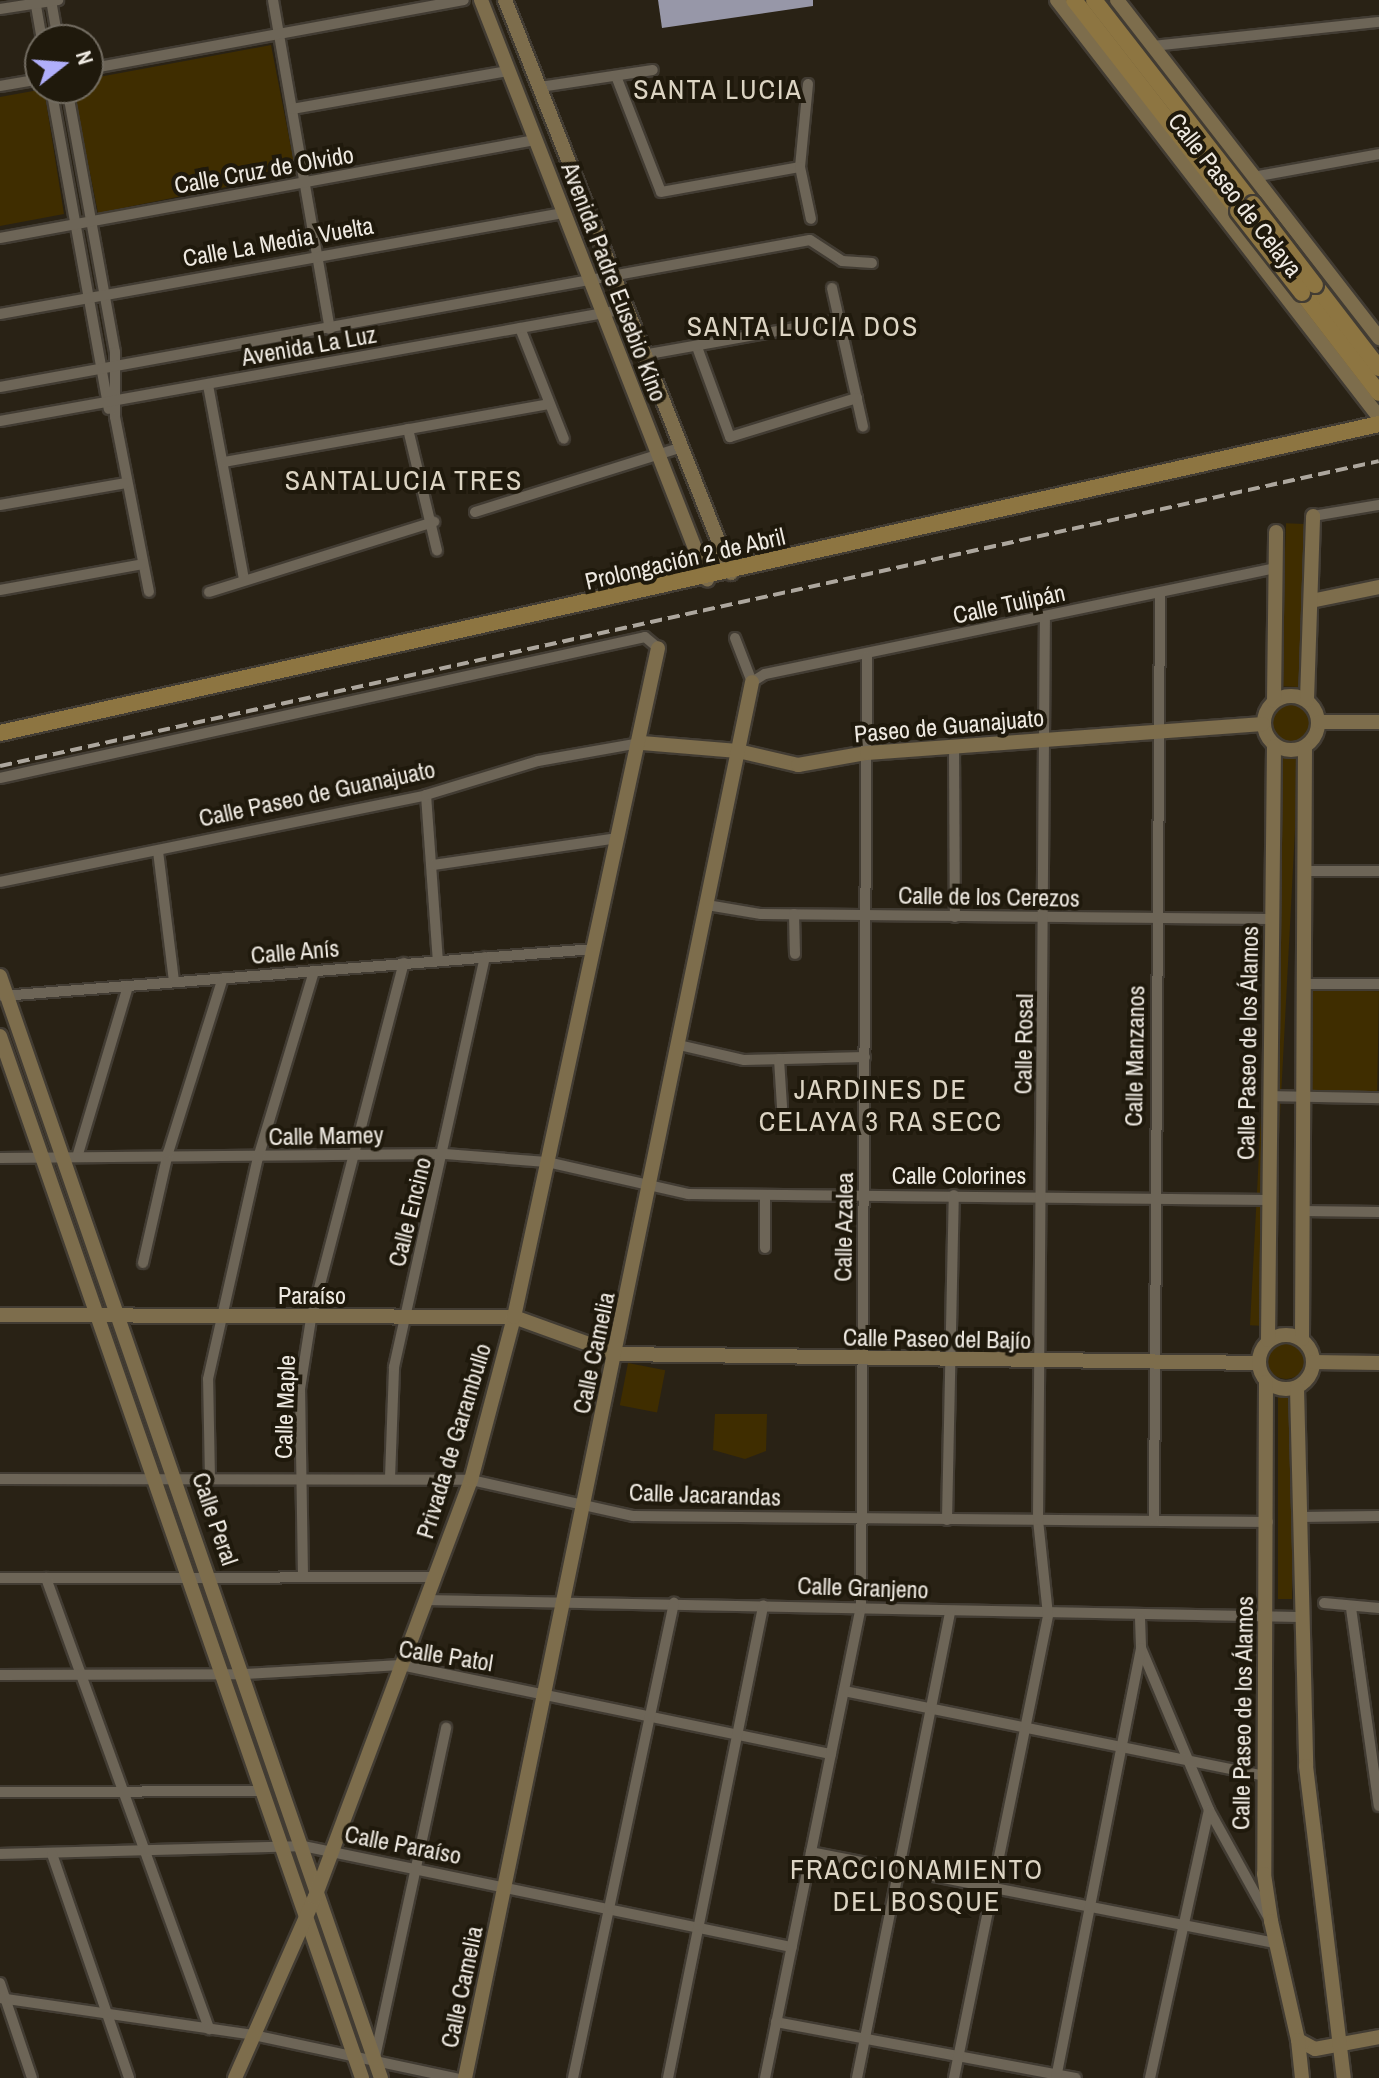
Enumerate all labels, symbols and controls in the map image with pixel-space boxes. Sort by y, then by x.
north arrow [24,24,104,104]
text: N [69,47,101,68]
district label: SANTA LUCIA [633,72,803,106]
street label: Calle Paseo de Celaya [1162,107,1308,283]
street label: Calle Cruz de Olvido [172,140,356,200]
street label: Avenida Padre Eusebio Kino [555,159,673,405]
street label: Calle La Media Vuelta [181,211,375,273]
district label: SANTA LUCIA DOS [685,309,921,343]
street label: Avenida La Luz [239,320,379,372]
district label: SANTALUCIA TRES [284,463,524,497]
street label: Prolongación 2 de Abril [582,522,788,596]
street label: Calle Tulipán [950,578,1068,630]
street label: Paseo de Guanajuato [853,703,1045,749]
street label: Calle Paseo de Guanajuato [196,755,438,833]
street label: Calle de los Cerezos [898,881,1080,913]
street label: Calle Paseo de los Álamos [1232,925,1264,1161]
street label: Calle Anís [249,934,341,970]
street label: Calle Manzanos [1119,985,1151,1127]
street label: Calle Rosal [1009,993,1039,1095]
district label: JARDINES DE CELAYA 3 RA SECC [758,1072,1004,1138]
street label: Calle Mamey [268,1121,384,1151]
street label: Calle Encino [383,1154,437,1270]
street label: Calle Colorines [892,1162,1026,1190]
street label: Calle Azalea [829,1172,859,1282]
street label: Paraíso [278,1282,346,1310]
street label: Calle Camelia [567,1290,621,1416]
street label: Calle Paseo del Bajío [843,1323,1031,1355]
street label: Privada de Garambullo [411,1340,497,1542]
street label: Calle Maple [269,1355,301,1459]
street label: Calle Peral [186,1469,244,1569]
street label: Calle Jacarandas [629,1478,781,1512]
street label: Calle Granjeno [797,1571,929,1605]
street label: Calle Paseo de los Álamos [1227,1595,1259,1831]
street label: Calle Patol [397,1634,495,1678]
street label: Calle Paraíso [342,1820,464,1870]
district label: FRACCIONAMIENTO DEL BOSQUE [790,1852,1044,1918]
street label: Calle Camelia [435,1924,489,2050]

